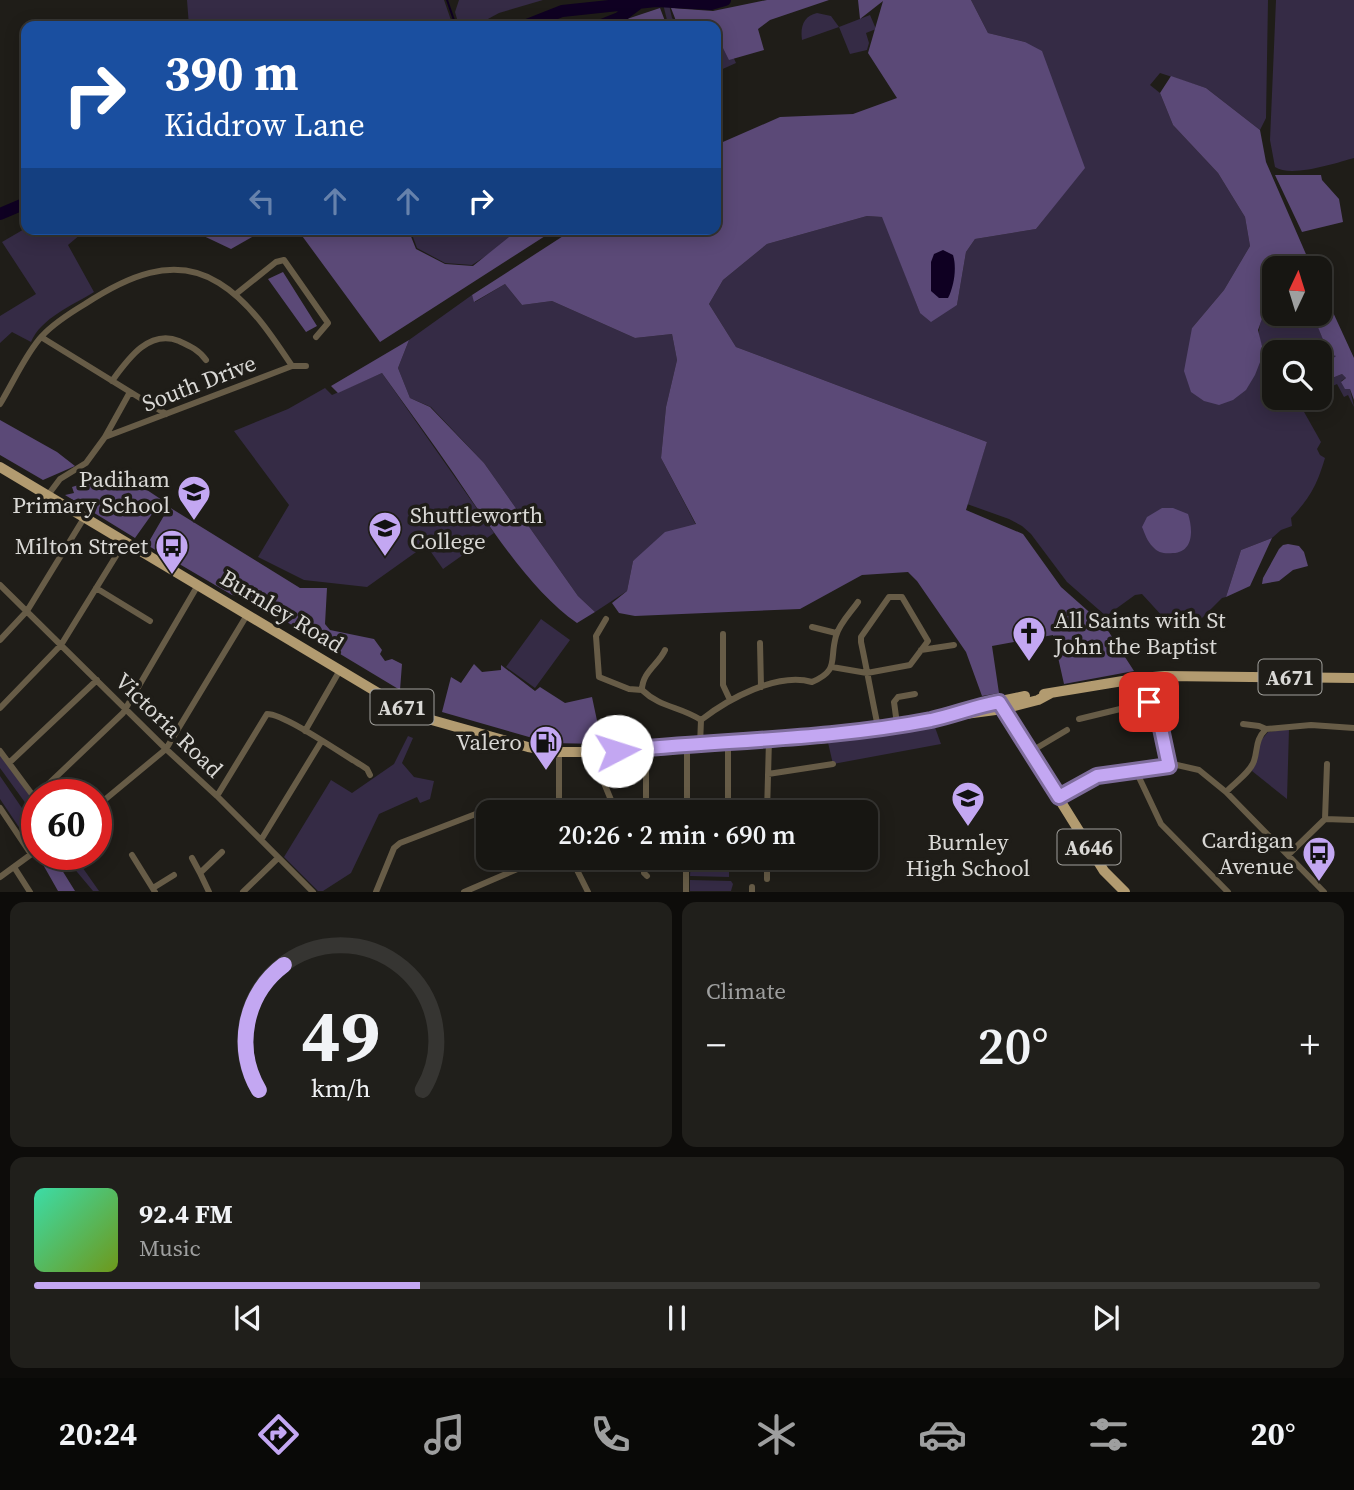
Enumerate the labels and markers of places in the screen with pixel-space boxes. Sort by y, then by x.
place label: Padiham Primary School [12,463,170,521]
school or university icon: Padiham Primary School [175,473,213,522]
place label: Shuttleworth College [410,499,544,557]
school or university icon: Shuttleworth College [366,509,404,558]
bus stop icon: Milton Street [153,527,191,576]
place label: Milton Street [15,530,149,562]
place label: All Saints with St John the Baptist [1053,604,1226,662]
church icon: All Saints with St John the Baptist [1010,614,1048,663]
pin [1119,672,1179,732]
fuel station icon: Valero [527,723,565,772]
place label: Valero [456,726,522,758]
school or university icon: Burnley High School [949,779,987,828]
place label: Cardigan Avenue [1202,824,1294,882]
place label: Burnley High School [906,826,1030,884]
bus stop icon: Cardigan Avenue [1300,834,1338,883]

